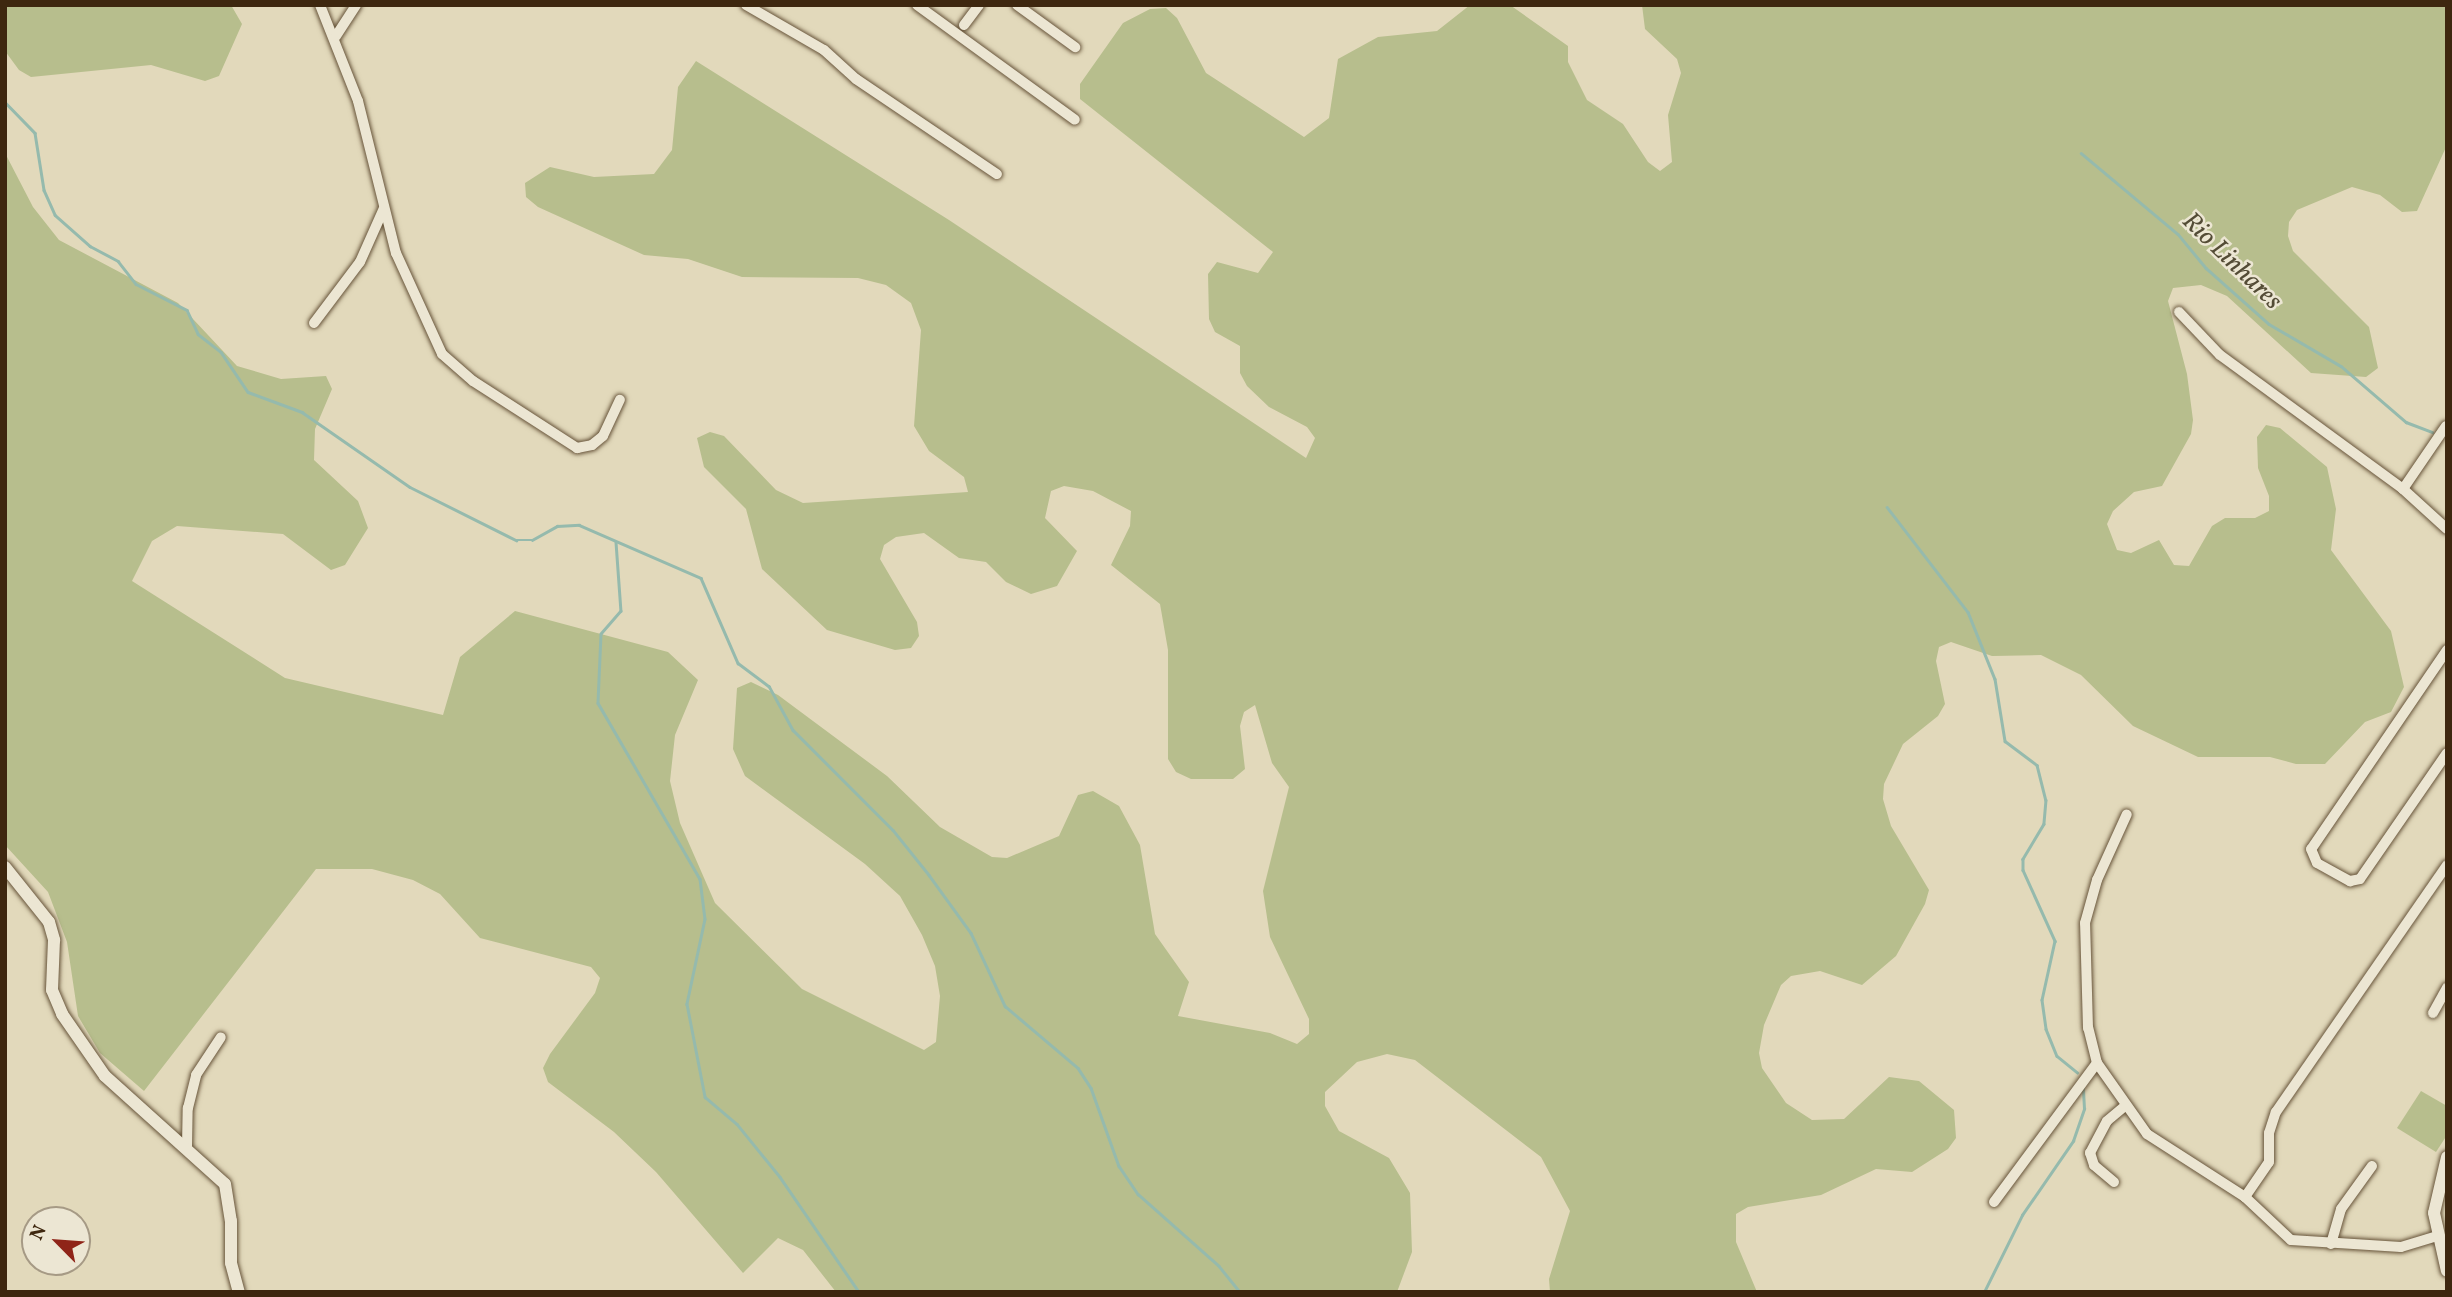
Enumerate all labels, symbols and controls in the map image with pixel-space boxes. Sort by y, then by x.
water label: Rio Linhares [2175,207,2287,317]
north arrow [21,1206,91,1276]
text: N [24,1221,53,1245]

